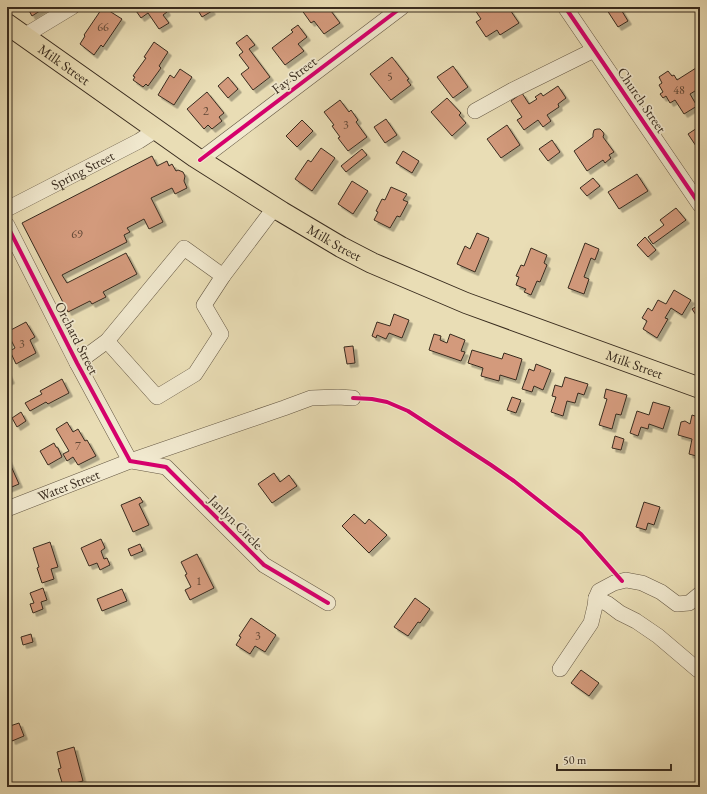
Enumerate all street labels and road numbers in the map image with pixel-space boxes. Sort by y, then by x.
street label: Milk Street [35,40,94,89]
street label: Fay Street [268,52,321,98]
street label: Church Street [613,64,671,137]
street label: Spring Street [48,146,118,194]
street label: Milk Street [304,220,365,265]
street label: Orchard Street [51,299,103,378]
street label: Milk Street [603,346,666,383]
street label: Water Street [35,465,103,505]
street label: Janlyn Circle [204,490,267,553]

